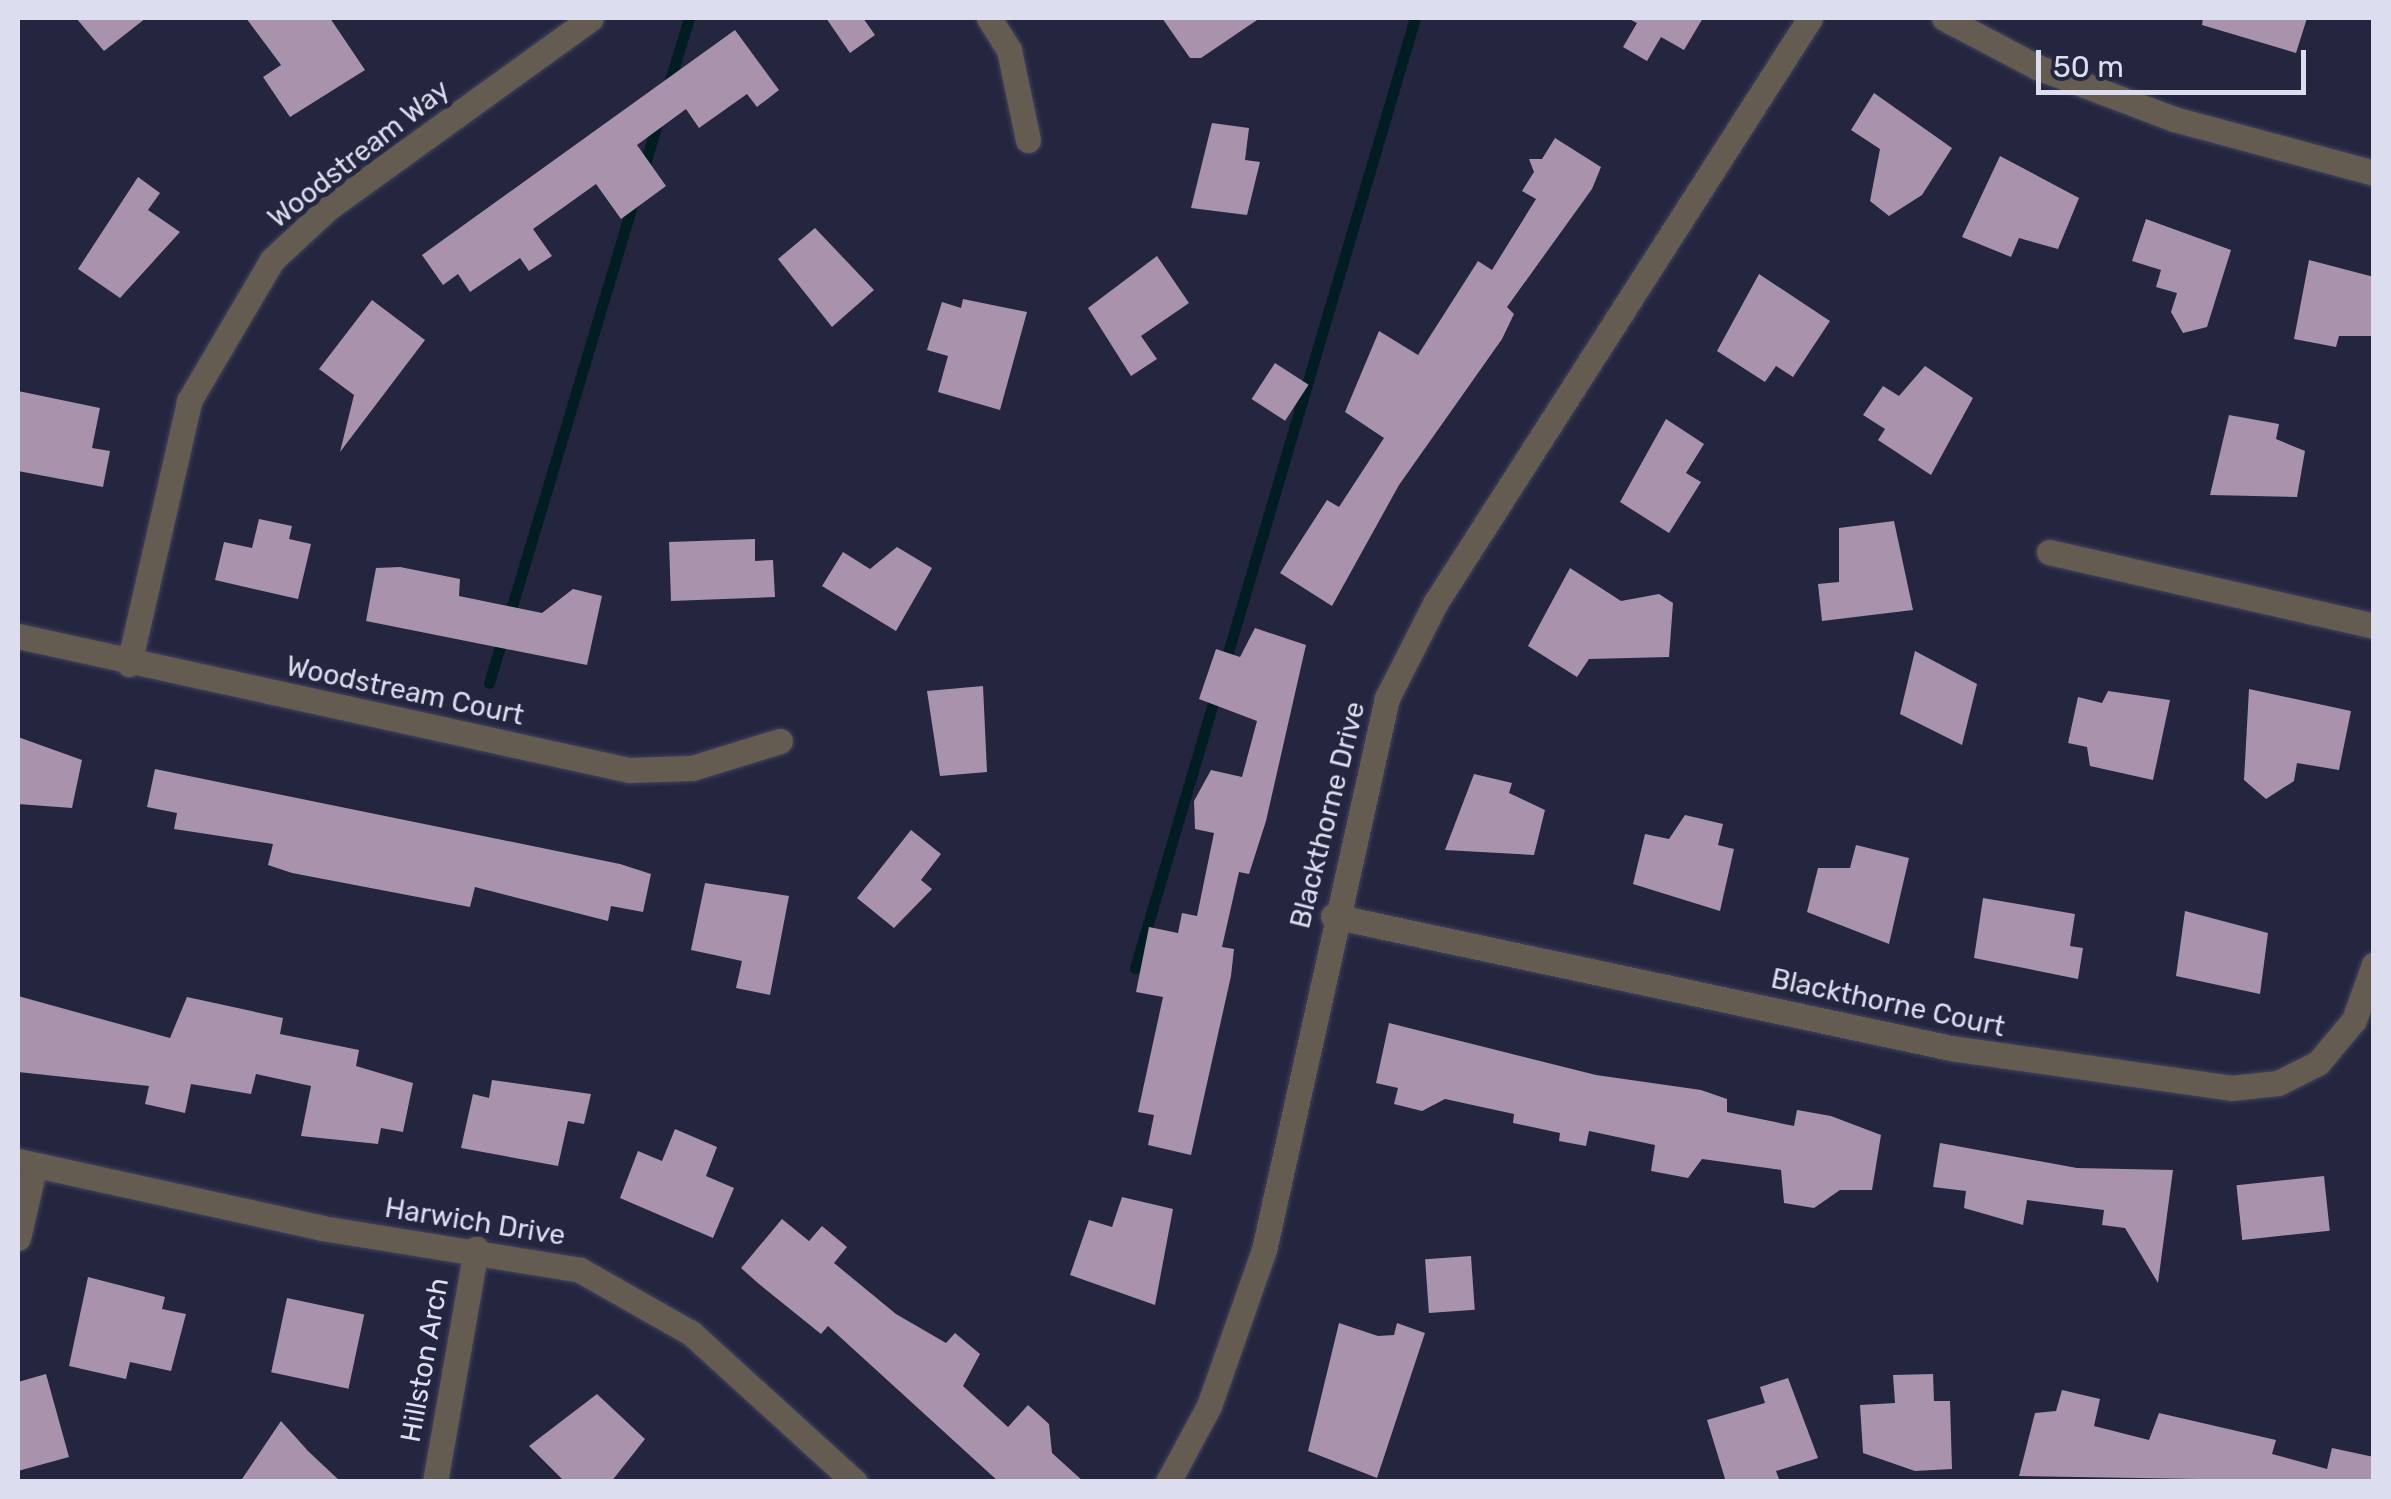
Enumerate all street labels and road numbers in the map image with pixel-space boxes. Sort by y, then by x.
street label: Woodstream Way [261,73,457,235]
street label: Woodstream Court [283,649,527,733]
street label: Blackthorne Drive [1284,698,1372,932]
street label: Blackthorne Court [1768,962,2008,1044]
street label: Harwich Drive [382,1191,568,1253]
street label: Hillston Arch [394,1275,456,1445]

